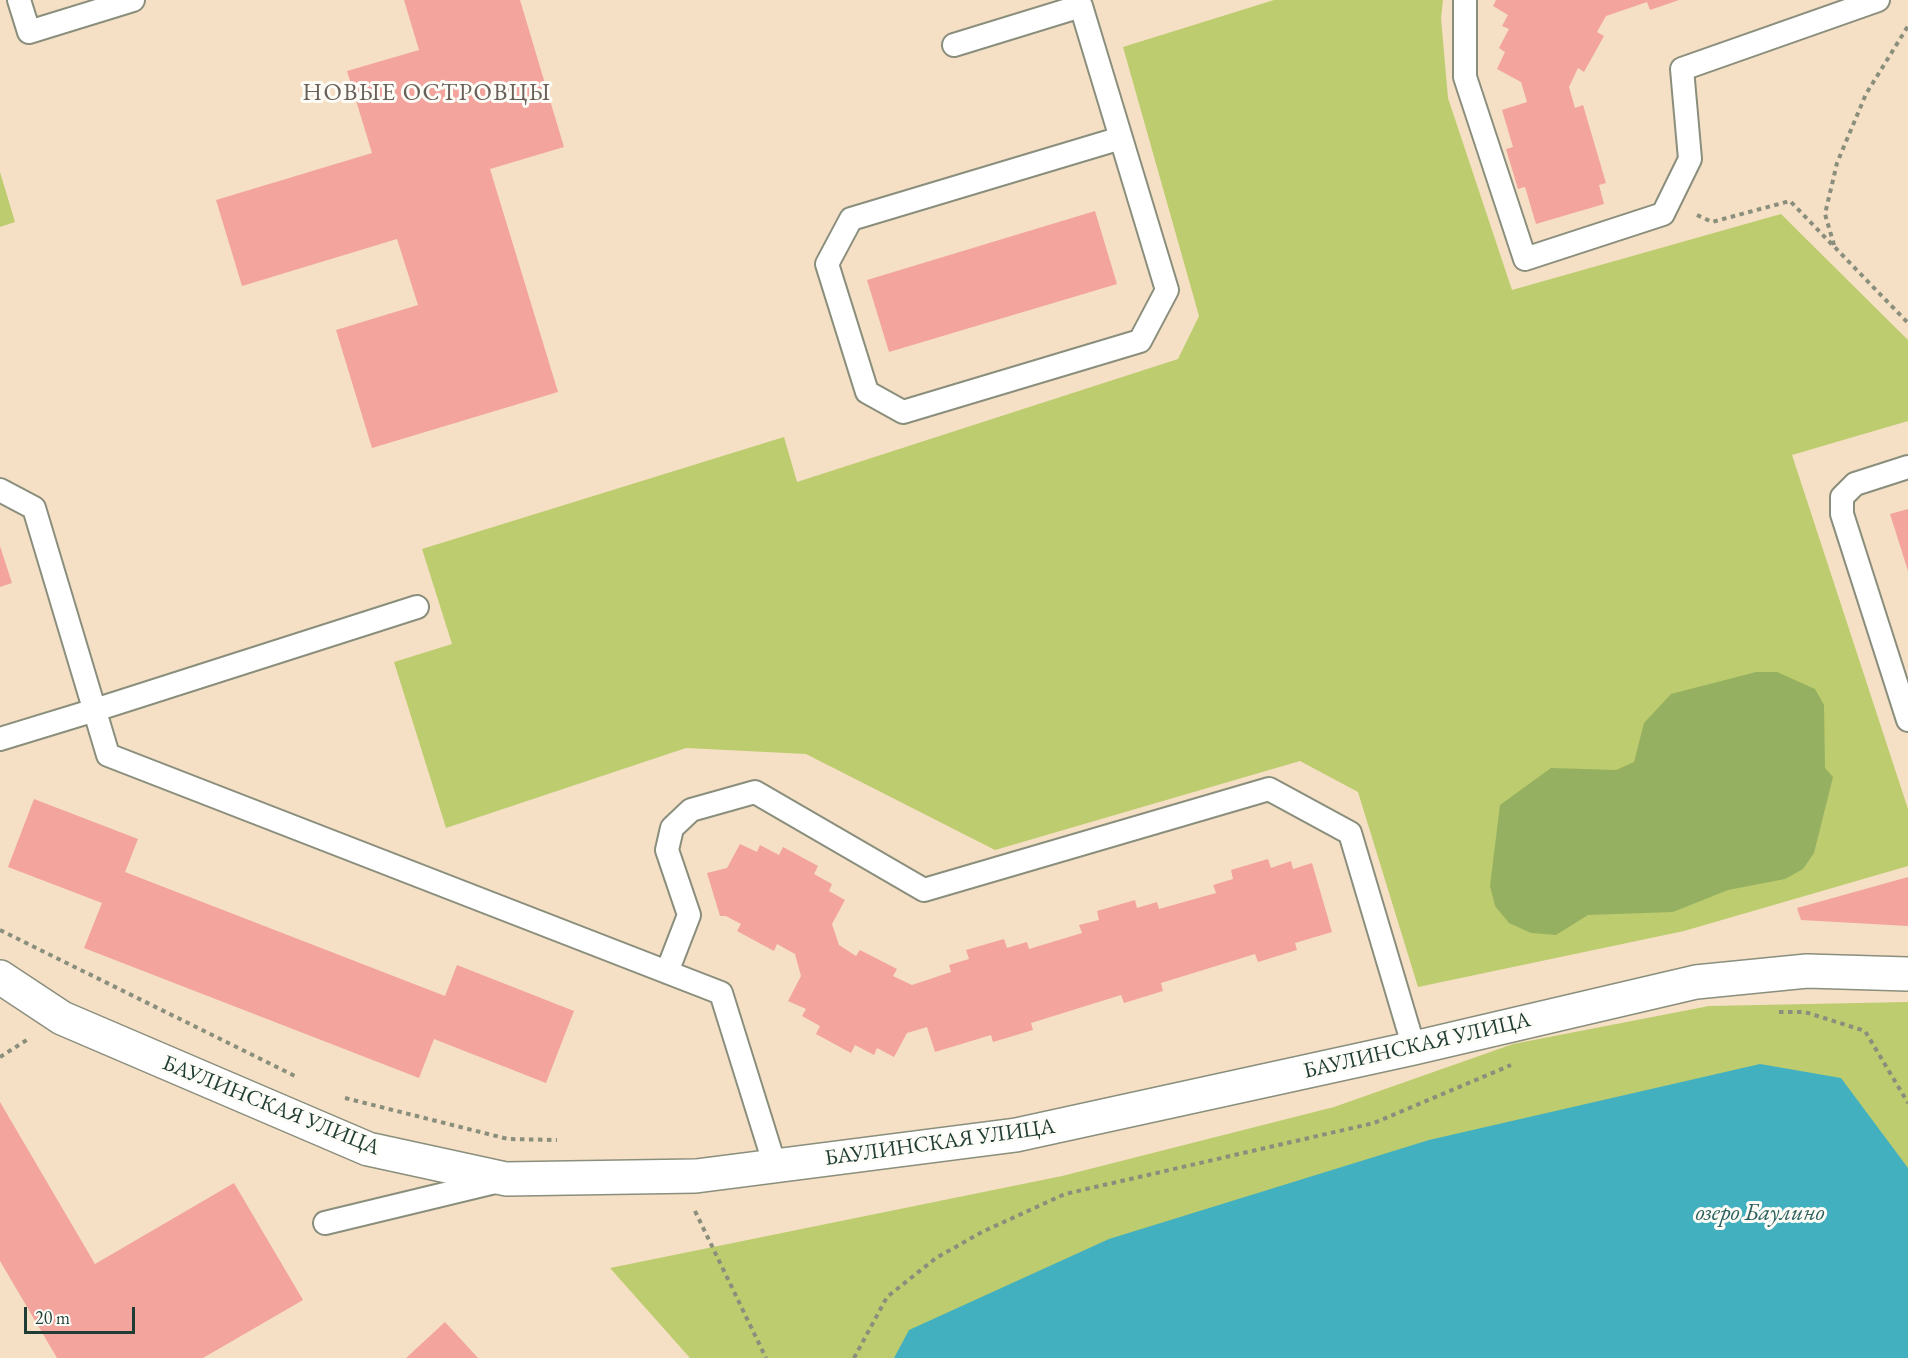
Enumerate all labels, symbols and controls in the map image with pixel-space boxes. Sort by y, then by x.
district label: НОВЫЕ ОСТРОВЦЫ [303,79,551,107]
street label: БАУЛИНСКАЯ УЛИЦА [1301,1007,1533,1085]
street label: БАУЛИНСКАЯ УЛИЦА [158,1050,384,1162]
street label: БАУЛИНСКАЯ УЛИЦА [823,1114,1057,1172]
water label: озеро Баулино [1695,1199,1825,1227]
scale bar [27,1295,138,1333]
text: 20 m [35,1306,70,1329]

